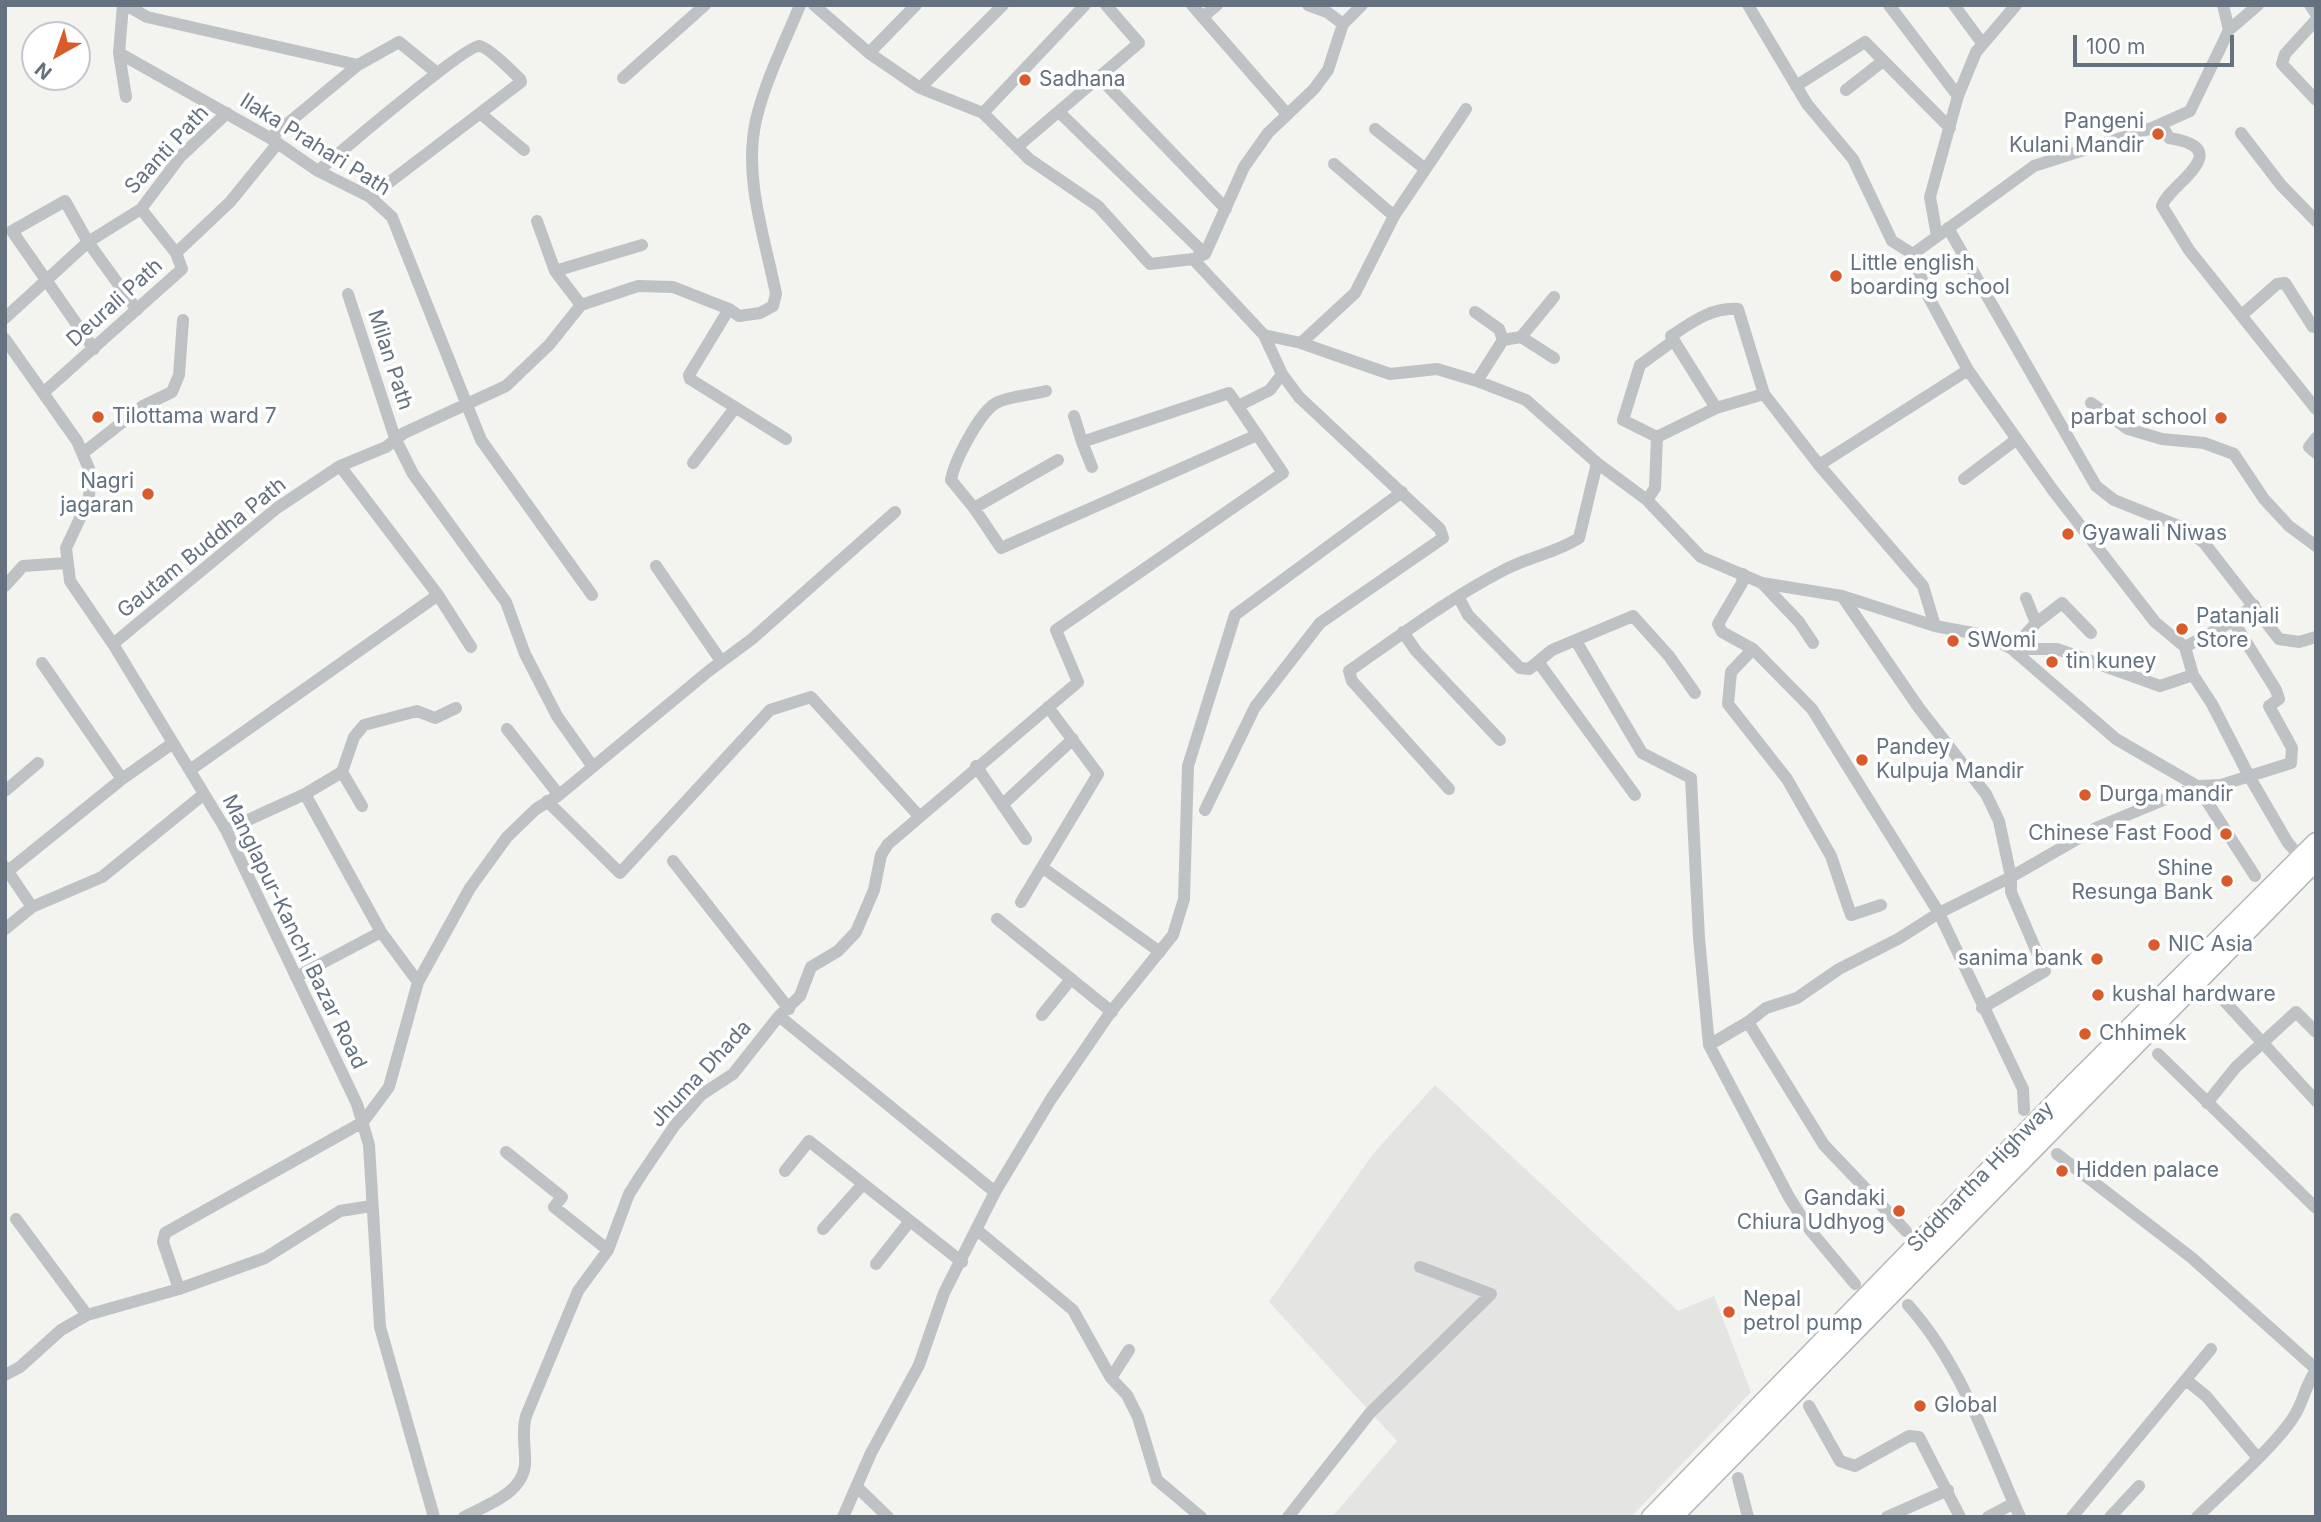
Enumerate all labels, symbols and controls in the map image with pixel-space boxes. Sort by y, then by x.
north arrow [21,21,91,91]
scale bar [2076,21,2237,65]
text: 100 m [2086,34,2145,59]
text: N [31,57,56,84]
place label: Sadhana [1039,67,1126,93]
marker: Sadhana [1017,72,1033,88]
street label: Ilaka Prahari Path [235,89,395,201]
street label: Saanti Path [120,101,214,199]
place label: Pangeni Kulani Mandir [2009,109,2144,159]
marker: Pangeni Kulani Mandir [2150,126,2166,142]
place label: Little english boarding school [1850,251,2010,301]
street label: Deurali Path [62,253,168,353]
marker: Little english boarding school [1828,268,1844,284]
street label: Milan Path [362,307,418,413]
place label: Tilottama ward 7 [112,404,277,430]
place label: parbat school [2071,405,2207,431]
marker: Tilottama ward 7 [90,409,106,425]
marker: parbat school [2213,410,2229,426]
place label: Nagri jagaran [60,469,134,519]
street label: Gautam Buddha Path [113,472,291,624]
marker: Nagri jagaran [140,486,156,502]
place label: Gyawali Niwas [2082,521,2227,547]
marker: Gyawali Niwas [2060,526,2076,542]
place label: Patanjali Store [2196,604,2279,654]
marker: Patanjali Store [2174,621,2190,637]
place label: SWomi [1967,628,2036,654]
marker: SWomi [1945,633,1961,649]
place label: tin kuney [2066,649,2156,675]
marker: tin kuney [2044,654,2060,670]
place label: Pandey Kulpuja Mandir [1876,735,2024,785]
marker: Pandey Kulpuja Mandir [1854,752,1870,768]
place label: Durga mandir [2099,782,2233,808]
marker: Durga mandir [2077,787,2093,803]
street label: Manglapur-Kanchi Bazar Road [216,791,372,1073]
place label: Chinese Fast Food [2028,821,2212,847]
marker: Chinese Fast Food [2218,826,2234,842]
place label: Shine Resunga Bank [2072,856,2213,906]
marker: Shine Resunga Bank [2219,873,2235,889]
place label: NIC Asia [2168,932,2253,958]
marker: NIC Asia [2146,937,2162,953]
place label: sanima bank [1958,946,2083,972]
marker: sanima bank [2089,951,2105,967]
place label: kushal hardware [2112,982,2276,1008]
marker: kushal hardware [2090,987,2106,1003]
street label: Jhuma Dhada [645,1015,757,1133]
place label: Chhimek [2099,1021,2186,1047]
marker: Chhimek [2077,1026,2093,1042]
street label: Siddhartha Highway [1902,1096,2060,1258]
place label: Hidden palace [2076,1158,2219,1184]
marker: Hidden palace [2054,1163,2070,1179]
place label: Gandaki Chiura Udhyog [1737,1186,1885,1236]
marker: Gandaki Chiura Udhyog [1891,1203,1907,1219]
place label: Nepal petrol pump [1743,1287,1863,1337]
marker: Nepal petrol pump [1721,1304,1737,1320]
place label: Global [1934,1393,1997,1419]
marker: Global [1912,1398,1928,1414]

